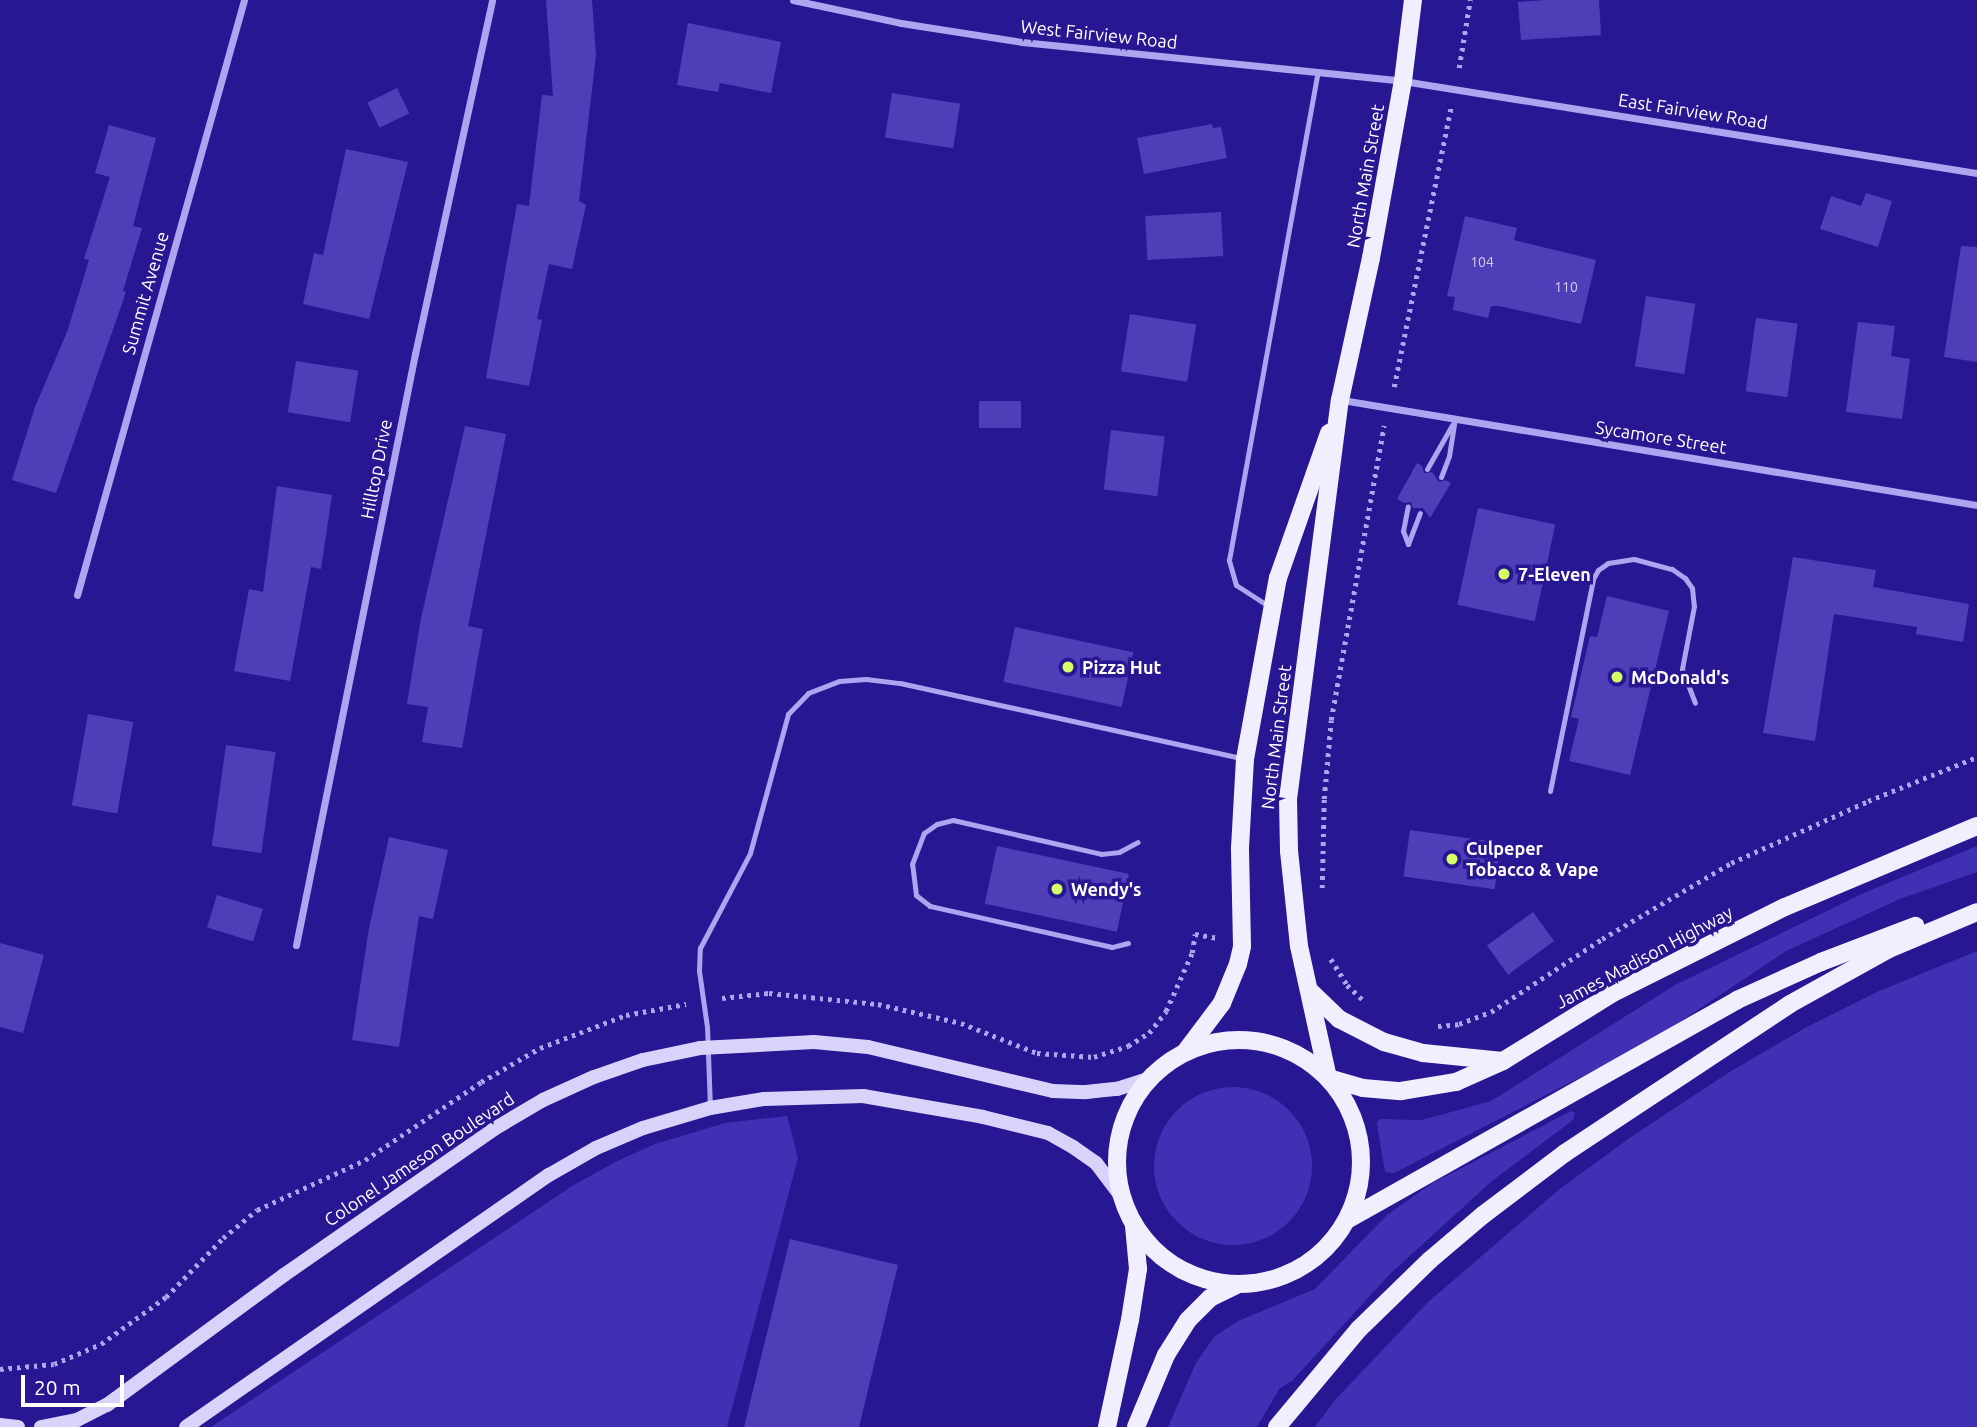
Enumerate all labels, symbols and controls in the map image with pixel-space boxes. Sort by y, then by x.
street label: West Fairview Road [1019,15,1179,53]
street label: East Fairview Road [1617,89,1769,133]
street label: North Main Street [1342,102,1388,250]
street label: Summit Avenue [117,229,173,357]
house number: 104 [1470,254,1494,270]
house number: 110 [1554,279,1578,295]
street label: Sycamore Street [1594,416,1728,458]
street label: Hilltop Drive [356,417,396,521]
place label: 7-Eleven [1518,563,1591,585]
marker: 7-Eleven [1496,566,1512,582]
place label: Pizza Hut [1082,656,1161,678]
marker: Pizza Hut [1060,659,1076,675]
street label: North Main Street [1256,663,1296,811]
place label: McDonald's [1631,666,1729,688]
marker: McDonald's [1609,669,1625,685]
place label: Culpeper Tobacco & Vape [1466,838,1599,880]
marker: Culpeper Tobacco & Vape [1444,851,1460,867]
place label: Wendy's [1071,878,1142,900]
marker: Wendy's [1049,881,1065,897]
street label: James Madison Highway [1552,901,1736,1013]
street label: Colonel Jameson Boulevard [320,1087,518,1231]
scale bar [24,1360,128,1404]
text: 20 m [34,1375,81,1399]

